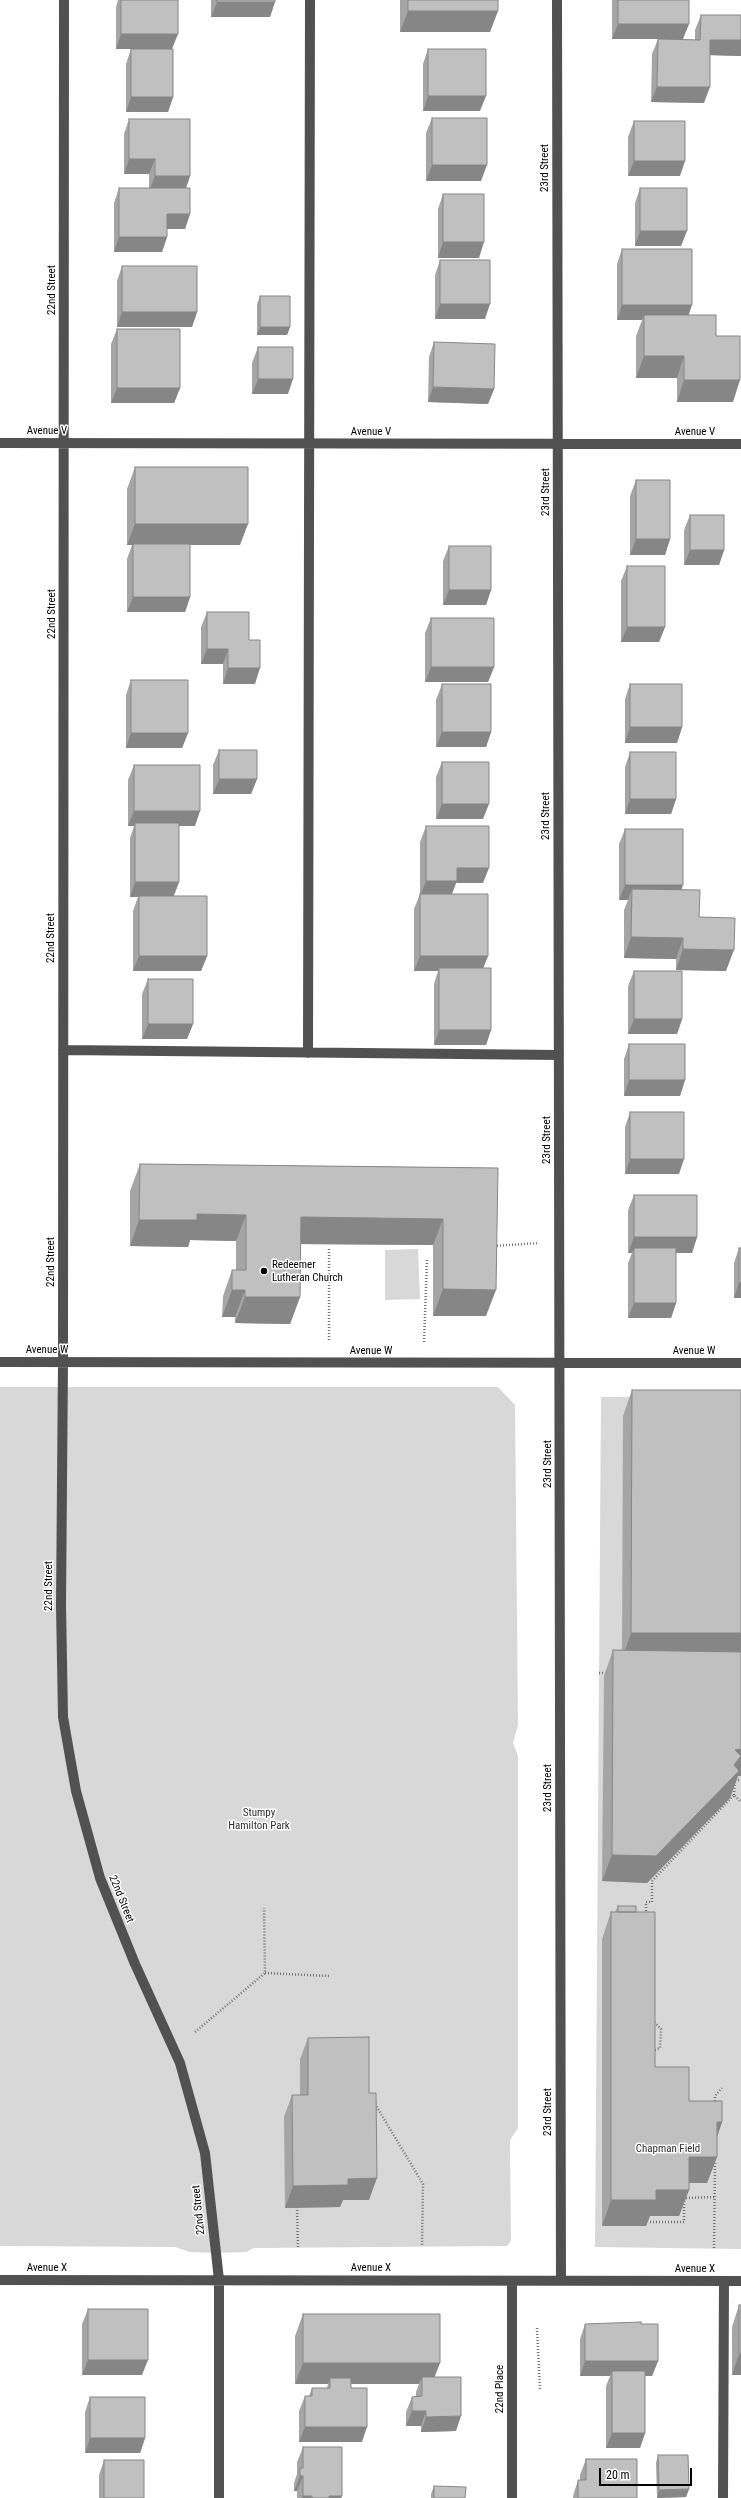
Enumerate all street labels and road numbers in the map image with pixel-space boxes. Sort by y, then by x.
street label: 23rd Street [538,144,552,192]
street label: 22nd Street [45,265,59,315]
street label: Avenue V [27,424,67,438]
street label: Avenue V [351,425,391,439]
street label: Avenue V [675,425,715,439]
street label: 23rd Street [539,468,553,516]
street label: 22nd Street [45,589,59,639]
street label: 23rd Street [539,792,553,840]
street label: 22nd Street [44,913,58,963]
street label: 23rd Street [540,1116,554,1164]
street label: 22nd Street [44,1237,58,1287]
street label: Avenue W [26,1343,68,1357]
street label: Avenue W [350,1344,392,1358]
street label: Avenue W [673,1344,715,1358]
street label: 23rd Street [541,1440,555,1488]
street label: 22nd Street [42,1561,56,1611]
street label: 23rd Street [541,1764,555,1812]
street label: 22nd Street [106,1873,136,1925]
street label: 23rd Street [541,2088,555,2136]
street label: 22nd Street [190,2184,208,2236]
street label: Avenue X [27,2261,67,2275]
street label: Avenue X [351,2261,391,2275]
street label: Avenue X [675,2262,715,2276]
street label: 22nd Place [493,2365,507,2413]

